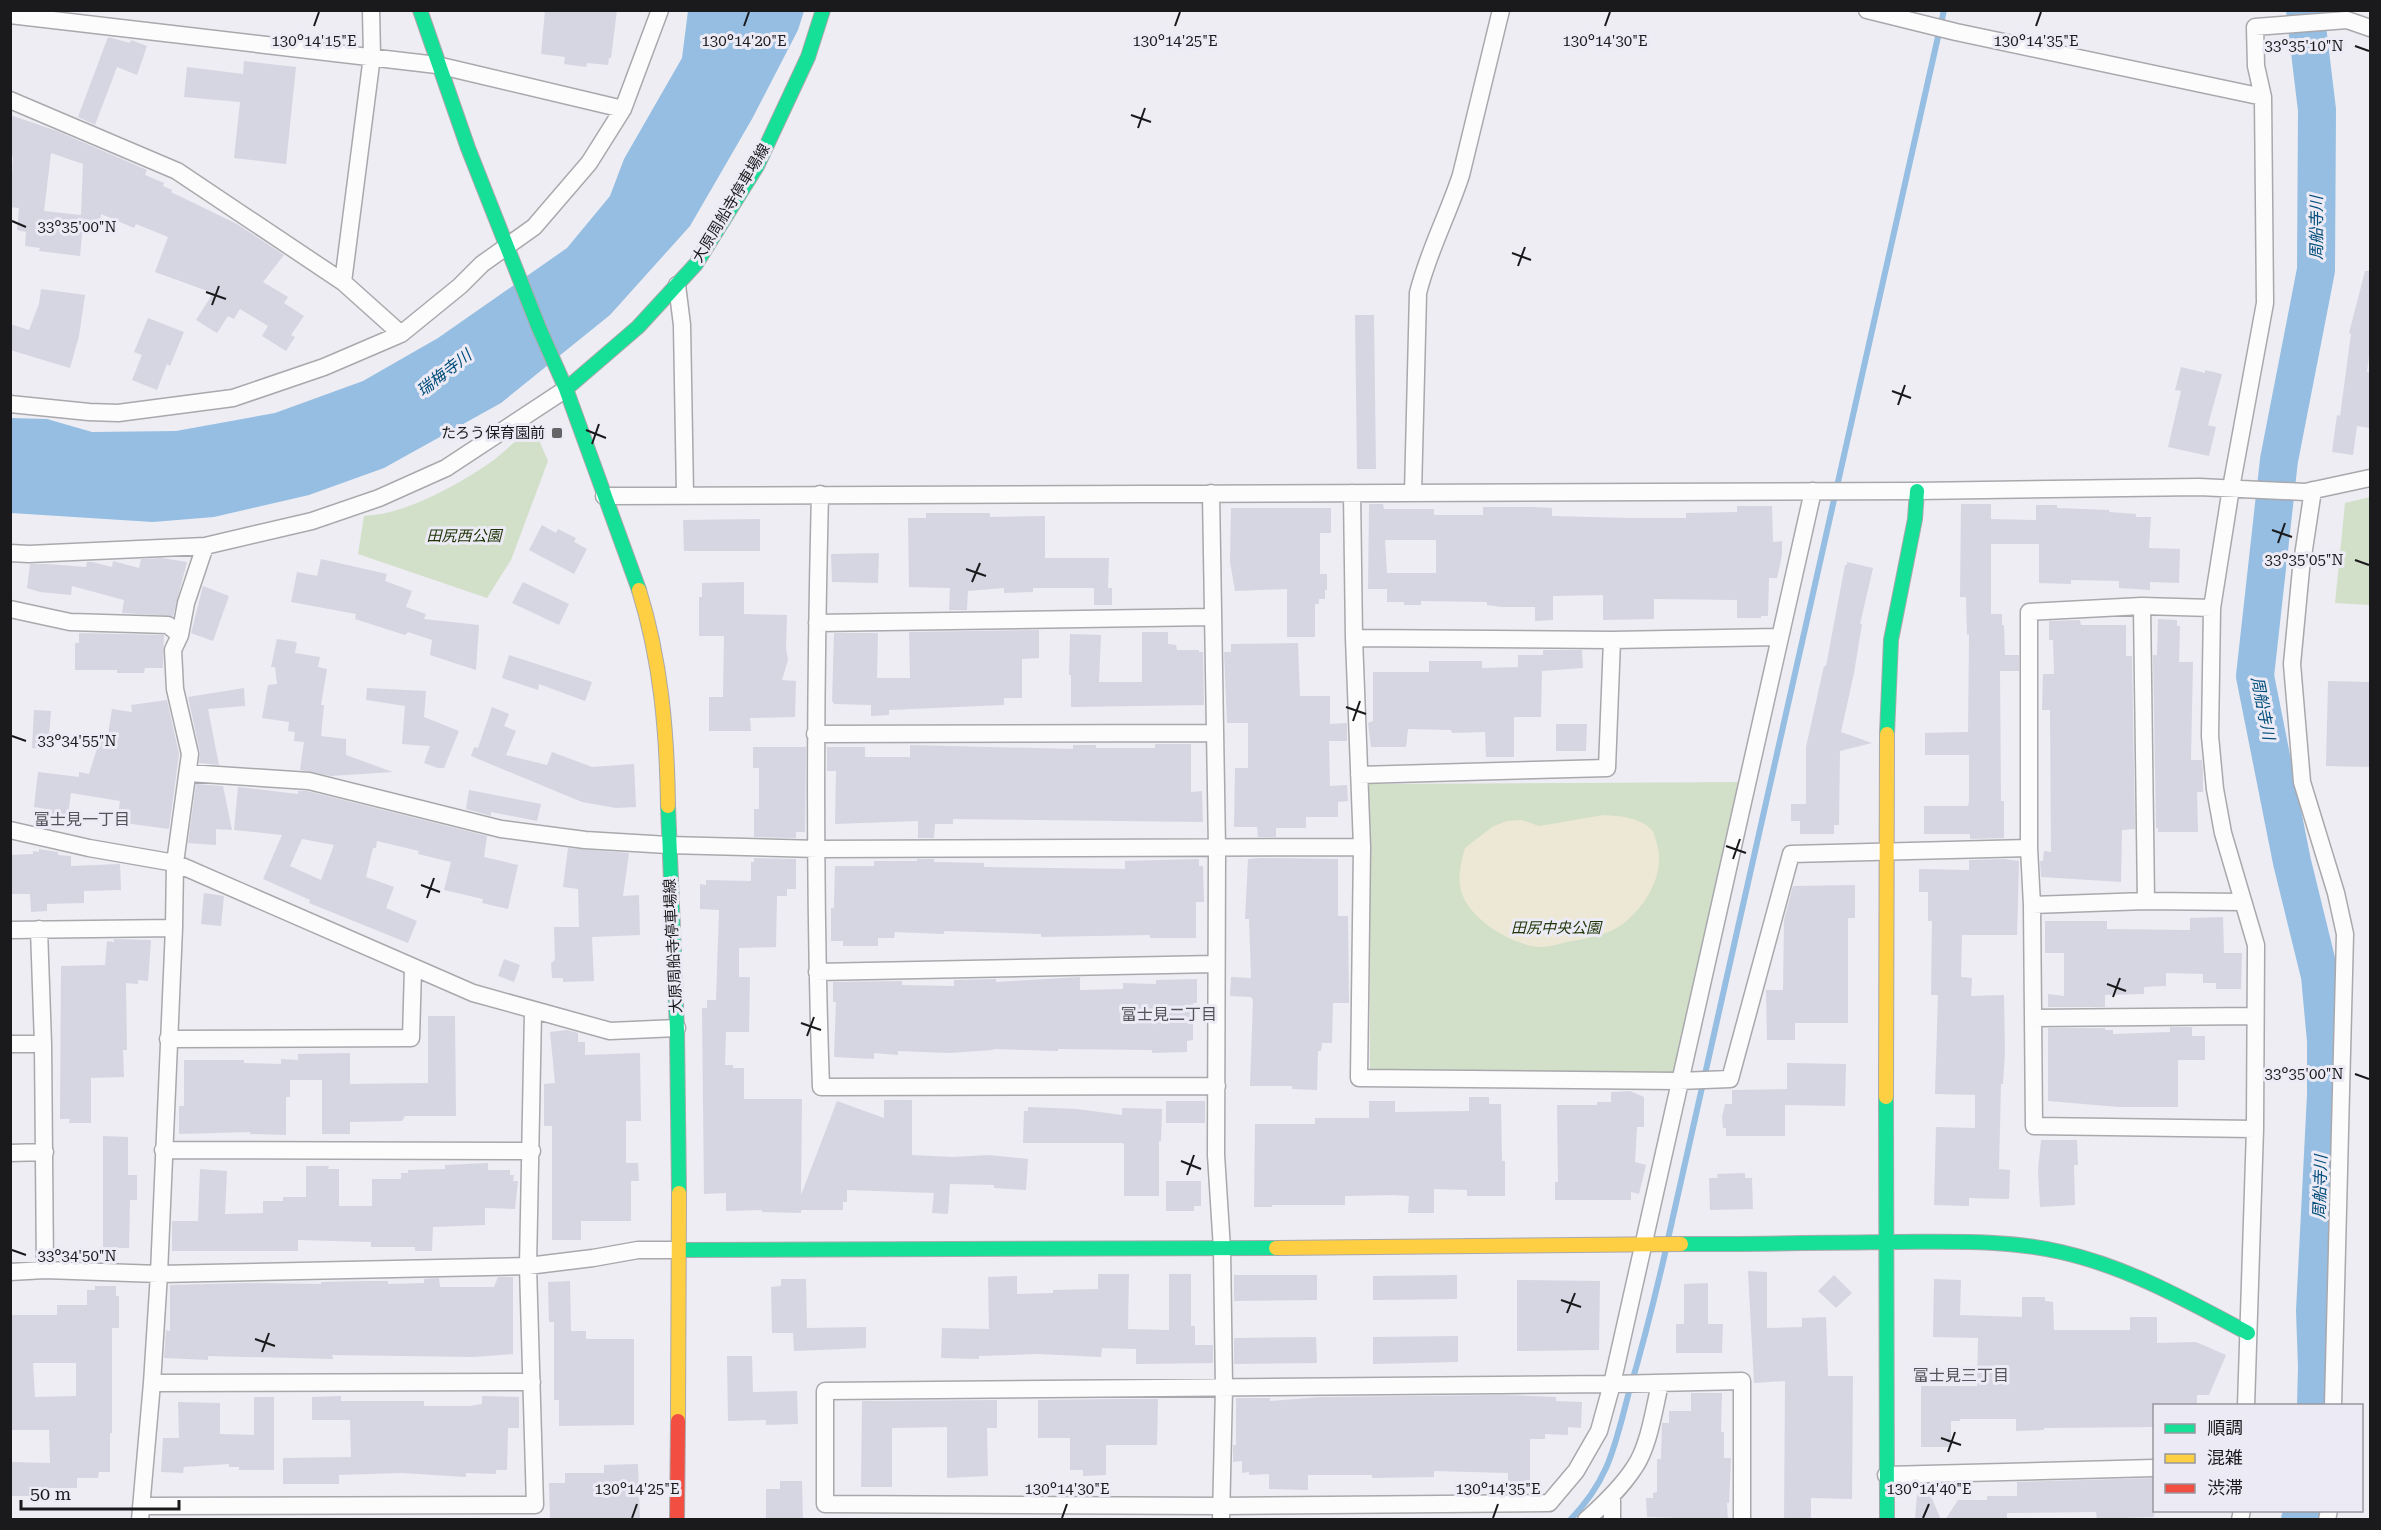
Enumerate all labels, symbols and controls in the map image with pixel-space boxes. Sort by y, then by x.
text: 130°14'15"E [271,32,357,50]
text: 130°14'20"E [701,32,787,50]
text: 130°14'25"E [1132,32,1218,50]
text: 130°14'30"E [1562,32,1648,50]
text: 130°14'35"E [1993,32,2079,50]
text: 33°35'10"N [2264,37,2344,55]
street label: 大原周船寺停車場線 [689,140,773,266]
water label: 周船寺川 [2307,194,2326,260]
text: 33°35'00"N [37,218,117,236]
water label: 瑞梅寺川 [413,345,477,400]
place label: たろう保育園前 [441,424,545,442]
marker: たろう保育園前 [550,426,564,440]
park label: 田尻西公園 [426,527,503,545]
text: 33°35'05"N [2264,551,2344,569]
water label: 周船寺川 [2248,675,2279,743]
text: 33°34'55"N [37,732,117,750]
district label: 富士見一丁目 [34,810,130,829]
street label: 大原周船寺停車場線 [660,878,686,1014]
park label: 田尻中央公園 [1511,919,1603,937]
district label: 富士見二丁目 [1121,1005,1217,1024]
text: 33°35'00"N [2264,1065,2344,1083]
water label: 周船寺川 [2309,1153,2331,1219]
text: 33°34'50"N [37,1247,117,1265]
district label: 富士見三丁目 [1913,1366,2009,1385]
legend [2153,1404,2363,1512]
text: 順調 [2207,1417,2243,1438]
text: 混雑 [2207,1447,2243,1468]
scale bar [21,1473,178,1511]
text: 渋滞 [2207,1477,2243,1498]
text: 130°14'25"E [594,1480,680,1498]
text: 130°14'30"E [1024,1480,1110,1498]
text: 130°14'35"E [1455,1480,1541,1498]
text: 130°14'40"E [1886,1480,1972,1498]
text: 50 m [30,1483,71,1504]

